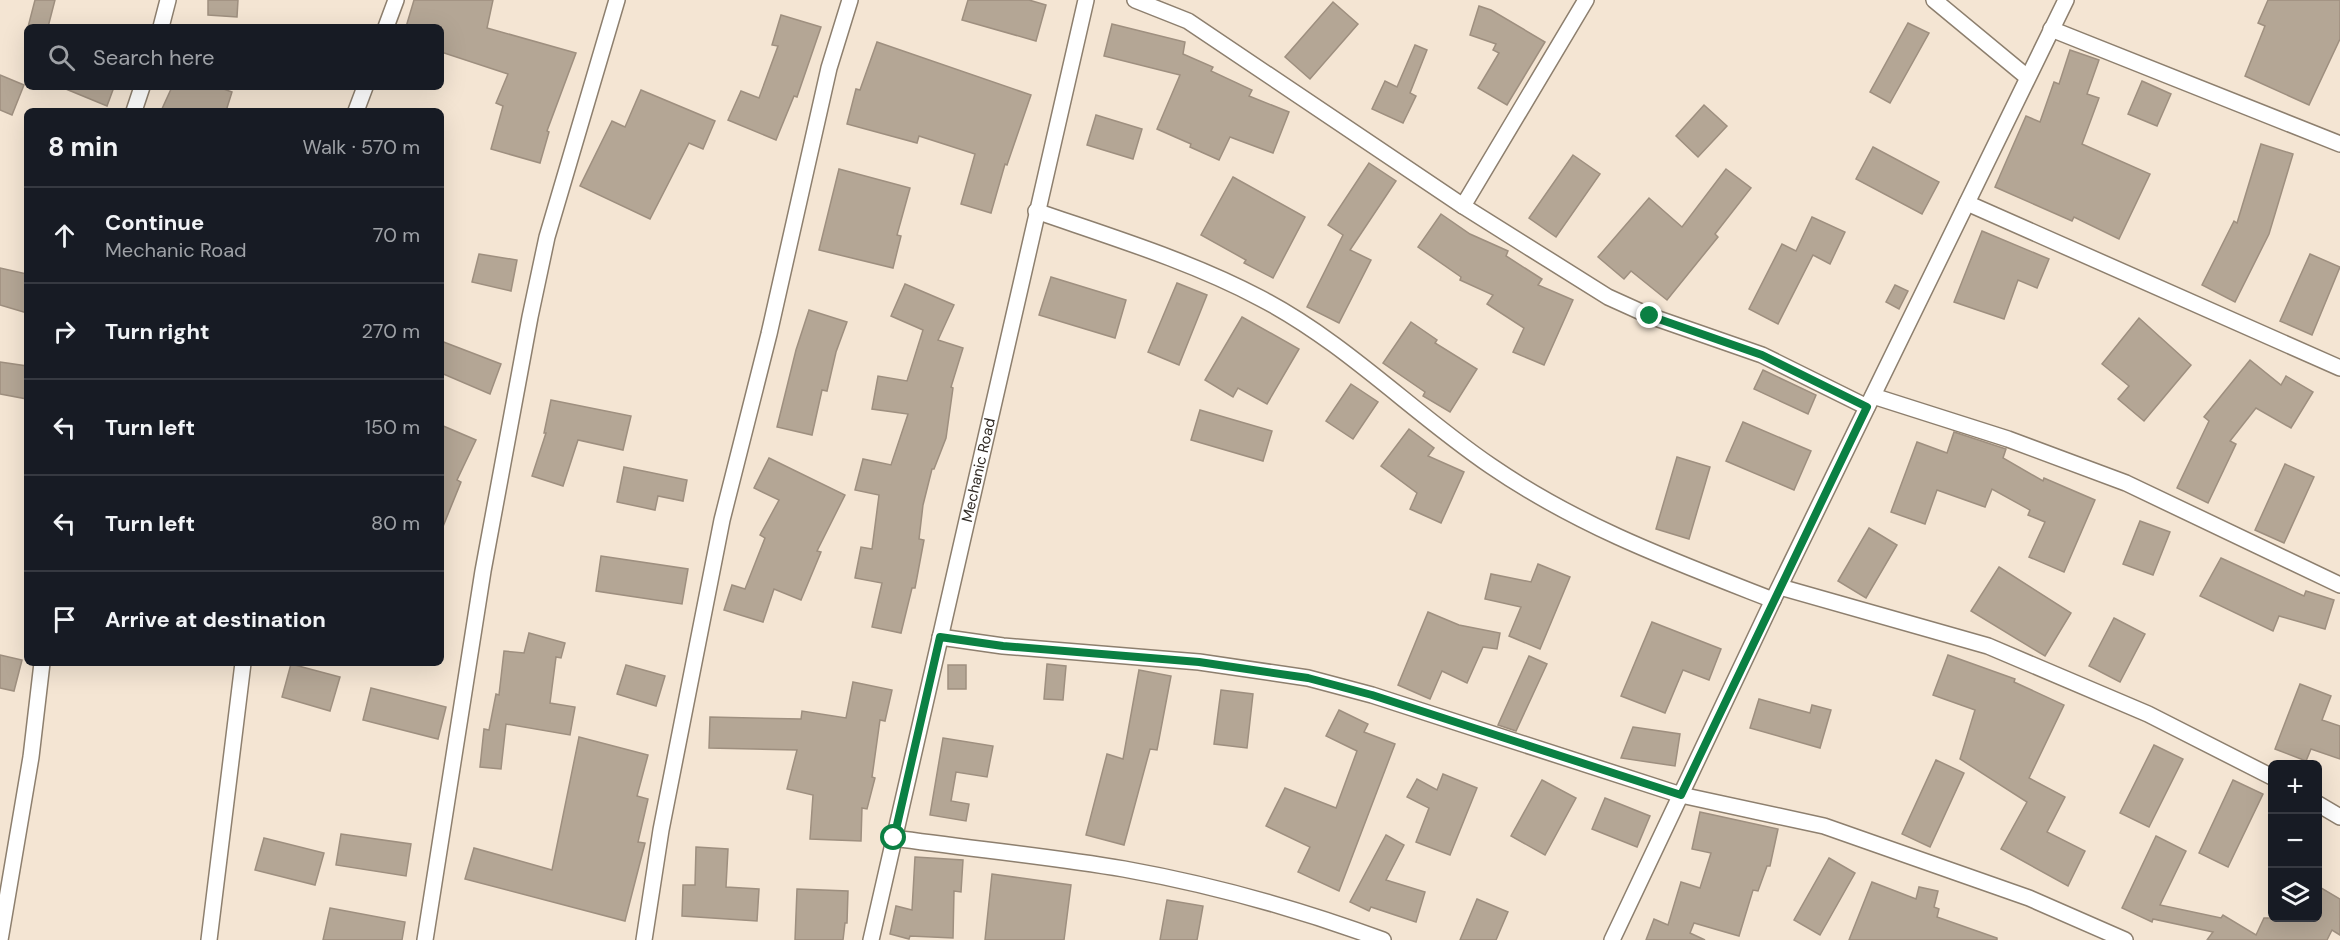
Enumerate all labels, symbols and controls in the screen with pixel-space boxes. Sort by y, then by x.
search box [24,24,444,90]
icon: search [45,41,78,74]
text: Search here [93,43,214,72]
text: 8 min [48,130,118,164]
text: Walk · 570 m [303,134,420,160]
text: Continue [105,208,204,237]
icon: ahead [48,219,81,252]
text: 70 m [373,222,420,248]
text: Mechanic Road [105,237,247,263]
route end [1636,302,1662,328]
icon: right [48,315,81,348]
text: Turn right [105,317,210,346]
text: 270 m [362,318,420,344]
icon: left [48,411,81,444]
text: Turn left [105,413,195,442]
text: 150 m [365,414,420,440]
street label: Mechanic Road [957,416,1000,524]
icon: left [48,507,81,540]
text: Turn left [105,509,195,538]
text: 80 m [371,510,420,536]
icon: arrive [48,603,81,636]
text: Arrive at destination [105,605,326,634]
map controls [2268,760,2322,922]
button: + [2268,760,2322,814]
button: − [2268,814,2322,868]
route start [880,824,906,850]
button: layers [2268,868,2322,922]

